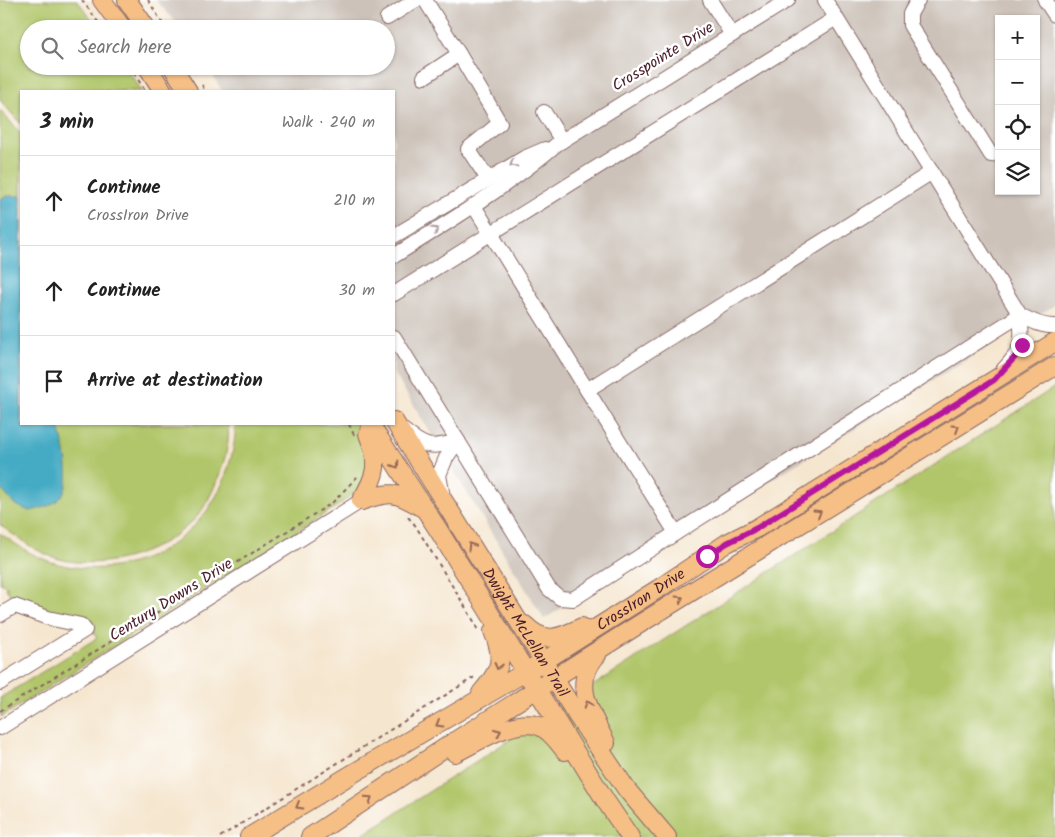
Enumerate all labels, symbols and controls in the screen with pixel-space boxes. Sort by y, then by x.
map controls [995,15,1040,195]
button: + [995,15,1040,60]
street label: Crosspointe Drive [607,16,719,98]
search box [20,20,395,75]
text: Search here [78,33,172,63]
icon: search [38,34,66,62]
button: − [995,60,1040,105]
button: locate [995,105,1040,150]
text: 3 min [40,106,94,139]
text: Walk · 240 m [282,110,375,135]
button: layers [995,150,1040,195]
one-way arrow [509,158,518,168]
text: Continue [87,173,160,203]
icon: ahead [40,187,68,215]
text: 210 m [334,188,375,213]
text: CrossIron Drive [87,203,189,228]
one-way arrow [429,227,439,236]
text: Continue [87,276,160,306]
icon: ahead [40,277,68,305]
text: 30 m [339,278,375,303]
route end [1011,334,1034,357]
text: Arrive at destination [87,366,263,396]
icon: arrive [40,367,68,395]
one-way arrow [950,424,959,434]
one-way arrow [390,459,399,469]
one-way arrow [812,510,821,520]
one-way arrow [468,542,478,551]
route start [696,545,719,568]
street label: Century Downs Drive [104,552,238,648]
street label: CrossIron Drive [591,562,690,638]
street label: Dwight McLellan Trail [476,563,575,702]
one-way arrow [674,596,683,606]
one-way arrow [494,661,504,669]
one-way arrow [584,700,594,708]
one-way arrow [435,717,444,727]
one-way arrow [493,728,502,738]
one-way arrow [364,795,373,805]
one-way arrow [295,800,304,810]

